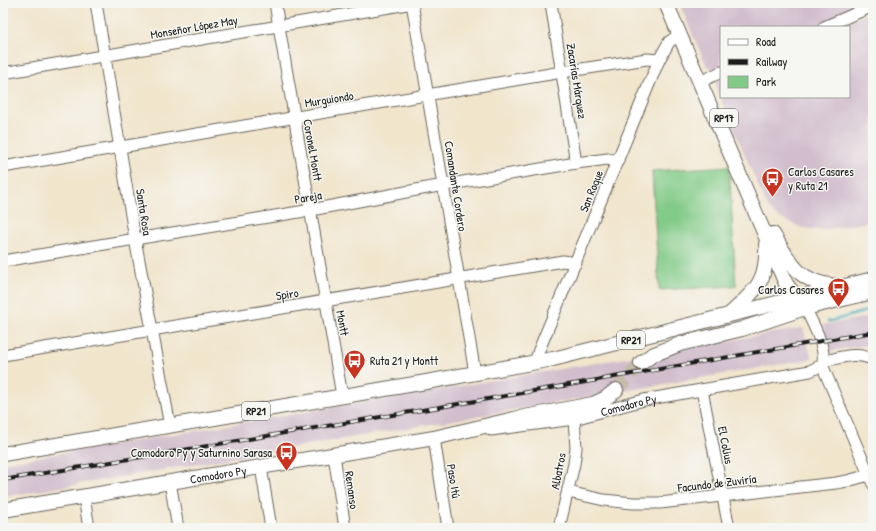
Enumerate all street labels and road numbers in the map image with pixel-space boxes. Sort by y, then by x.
street label: Monseñor López May [149,11,239,43]
street label: Zacarías Márquez [563,42,591,120]
street label: Murguiondo [303,87,355,111]
road number: RP17 [710,109,738,127]
street label: Coronel Montt [299,118,327,183]
street label: Comandante Cordero [440,140,472,232]
street label: San Roque [575,167,607,214]
street label: Pareja [293,186,323,208]
street label: Santa Rosa [132,188,156,237]
street label: Spiro [274,284,300,304]
street label: Montt [332,309,354,338]
road number: RP21 [617,331,645,349]
street label: Comodoro Py [599,390,658,420]
road number: RP21 [242,402,270,420]
street label: El Colius [714,425,738,466]
street label: Albatros [546,451,570,491]
street label: Comodoro Py [188,461,248,487]
street label: Paso Itú [443,463,465,500]
street label: Remanso [341,470,363,510]
street label: Facundo de Zuviría [676,470,758,496]

